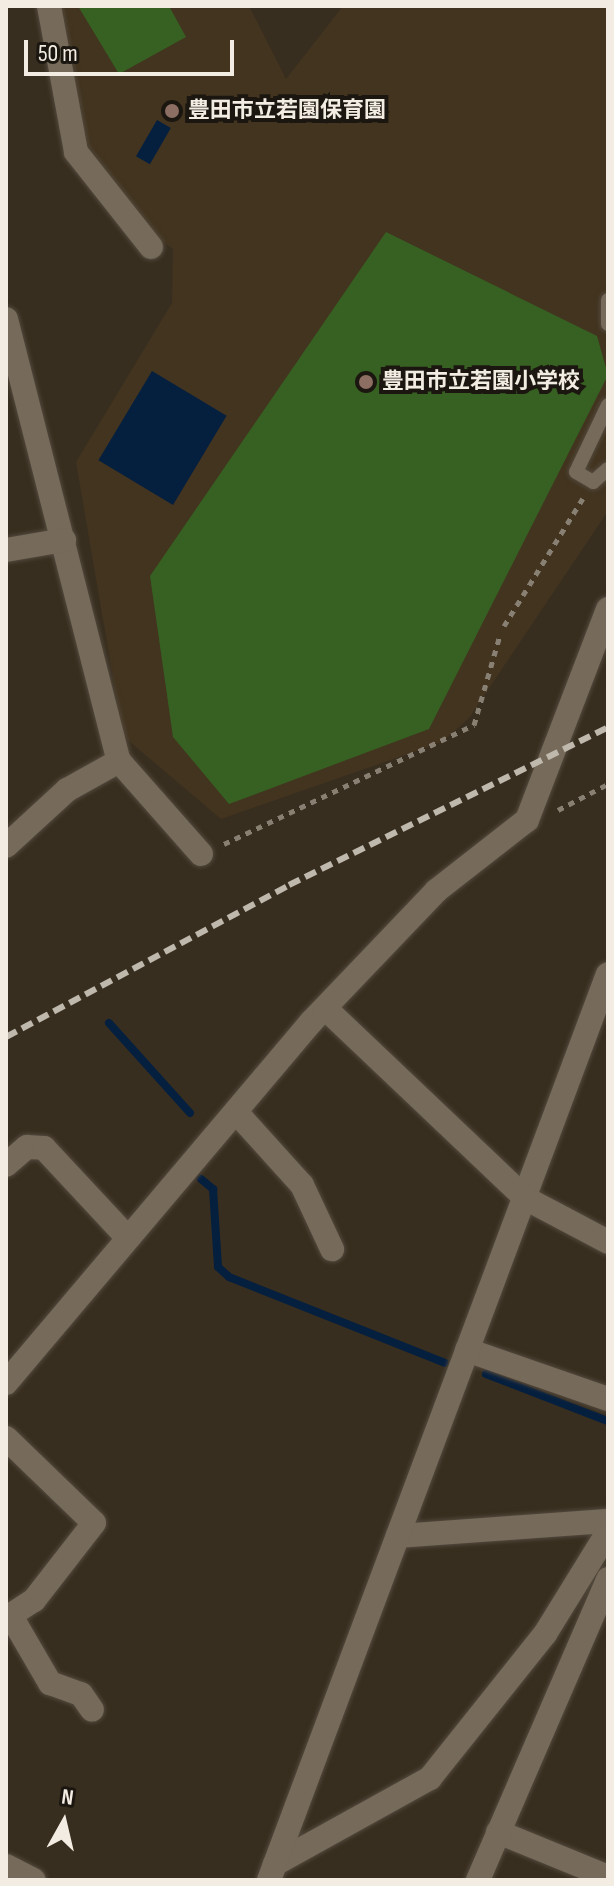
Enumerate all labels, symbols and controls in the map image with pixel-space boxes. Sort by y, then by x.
scale bar [28,24,238,74]
text: 50 m [38,39,78,68]
place label: 豊田市立若園保育園 [188,98,386,124]
marker: 豊田市立若園保育園 [163,102,181,120]
place label: 豊田市立若園小学校 [382,369,580,395]
marker: 豊田市立若園小学校 [357,373,375,391]
north arrow [24,1782,104,1862]
text: N [60,1784,75,1812]

